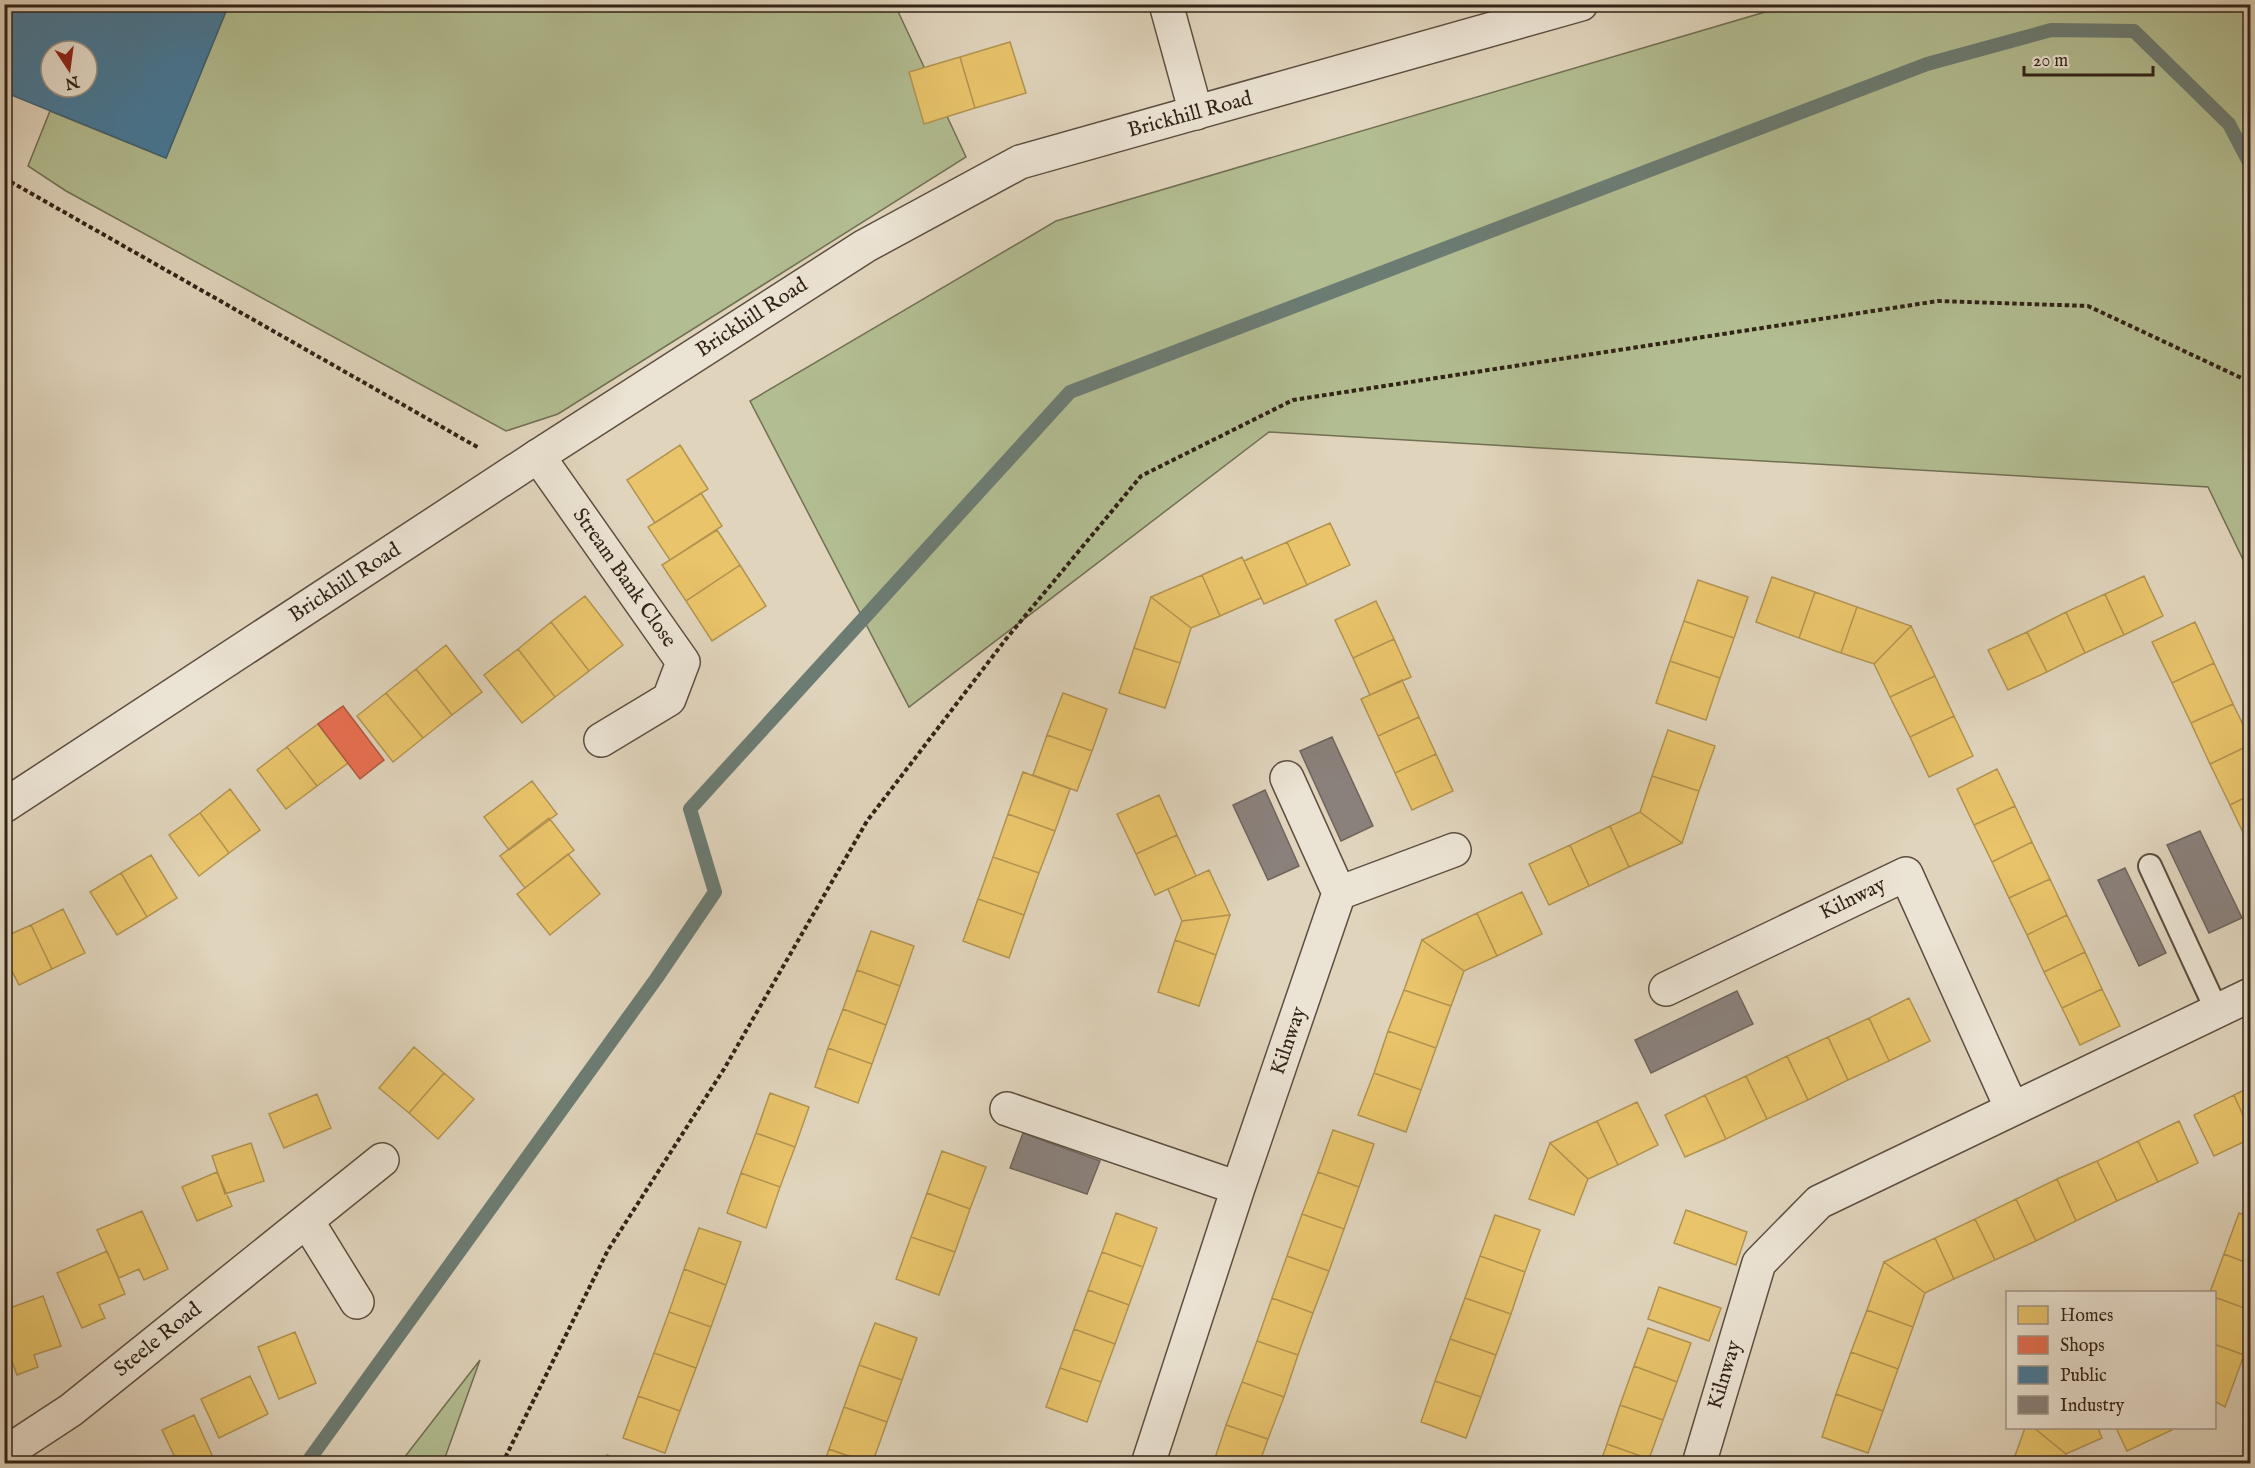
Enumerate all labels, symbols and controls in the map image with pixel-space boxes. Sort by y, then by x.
north arrow [39,39,99,99]
scale bar [2024,39,2153,77]
text: 20 m [2033,50,2068,73]
text: N [63,70,82,93]
street label: Brickhill Road [1125,85,1256,145]
street label: Brickhill Road [691,271,814,364]
street label: Stream Bank Close [566,503,682,653]
street label: Brickhill Road [284,536,407,629]
street label: Kilnway [1815,871,1891,927]
street label: Kilnway [1265,1003,1313,1079]
legend [2006,1291,2216,1429]
street label: Steele Road [109,1296,208,1383]
text: Homes [2060,1305,2113,1328]
text: Shops [2060,1335,2105,1358]
street label: Kilnway [1702,1337,1748,1413]
text: Public [2060,1365,2107,1388]
text: Industry [2060,1395,2124,1418]

